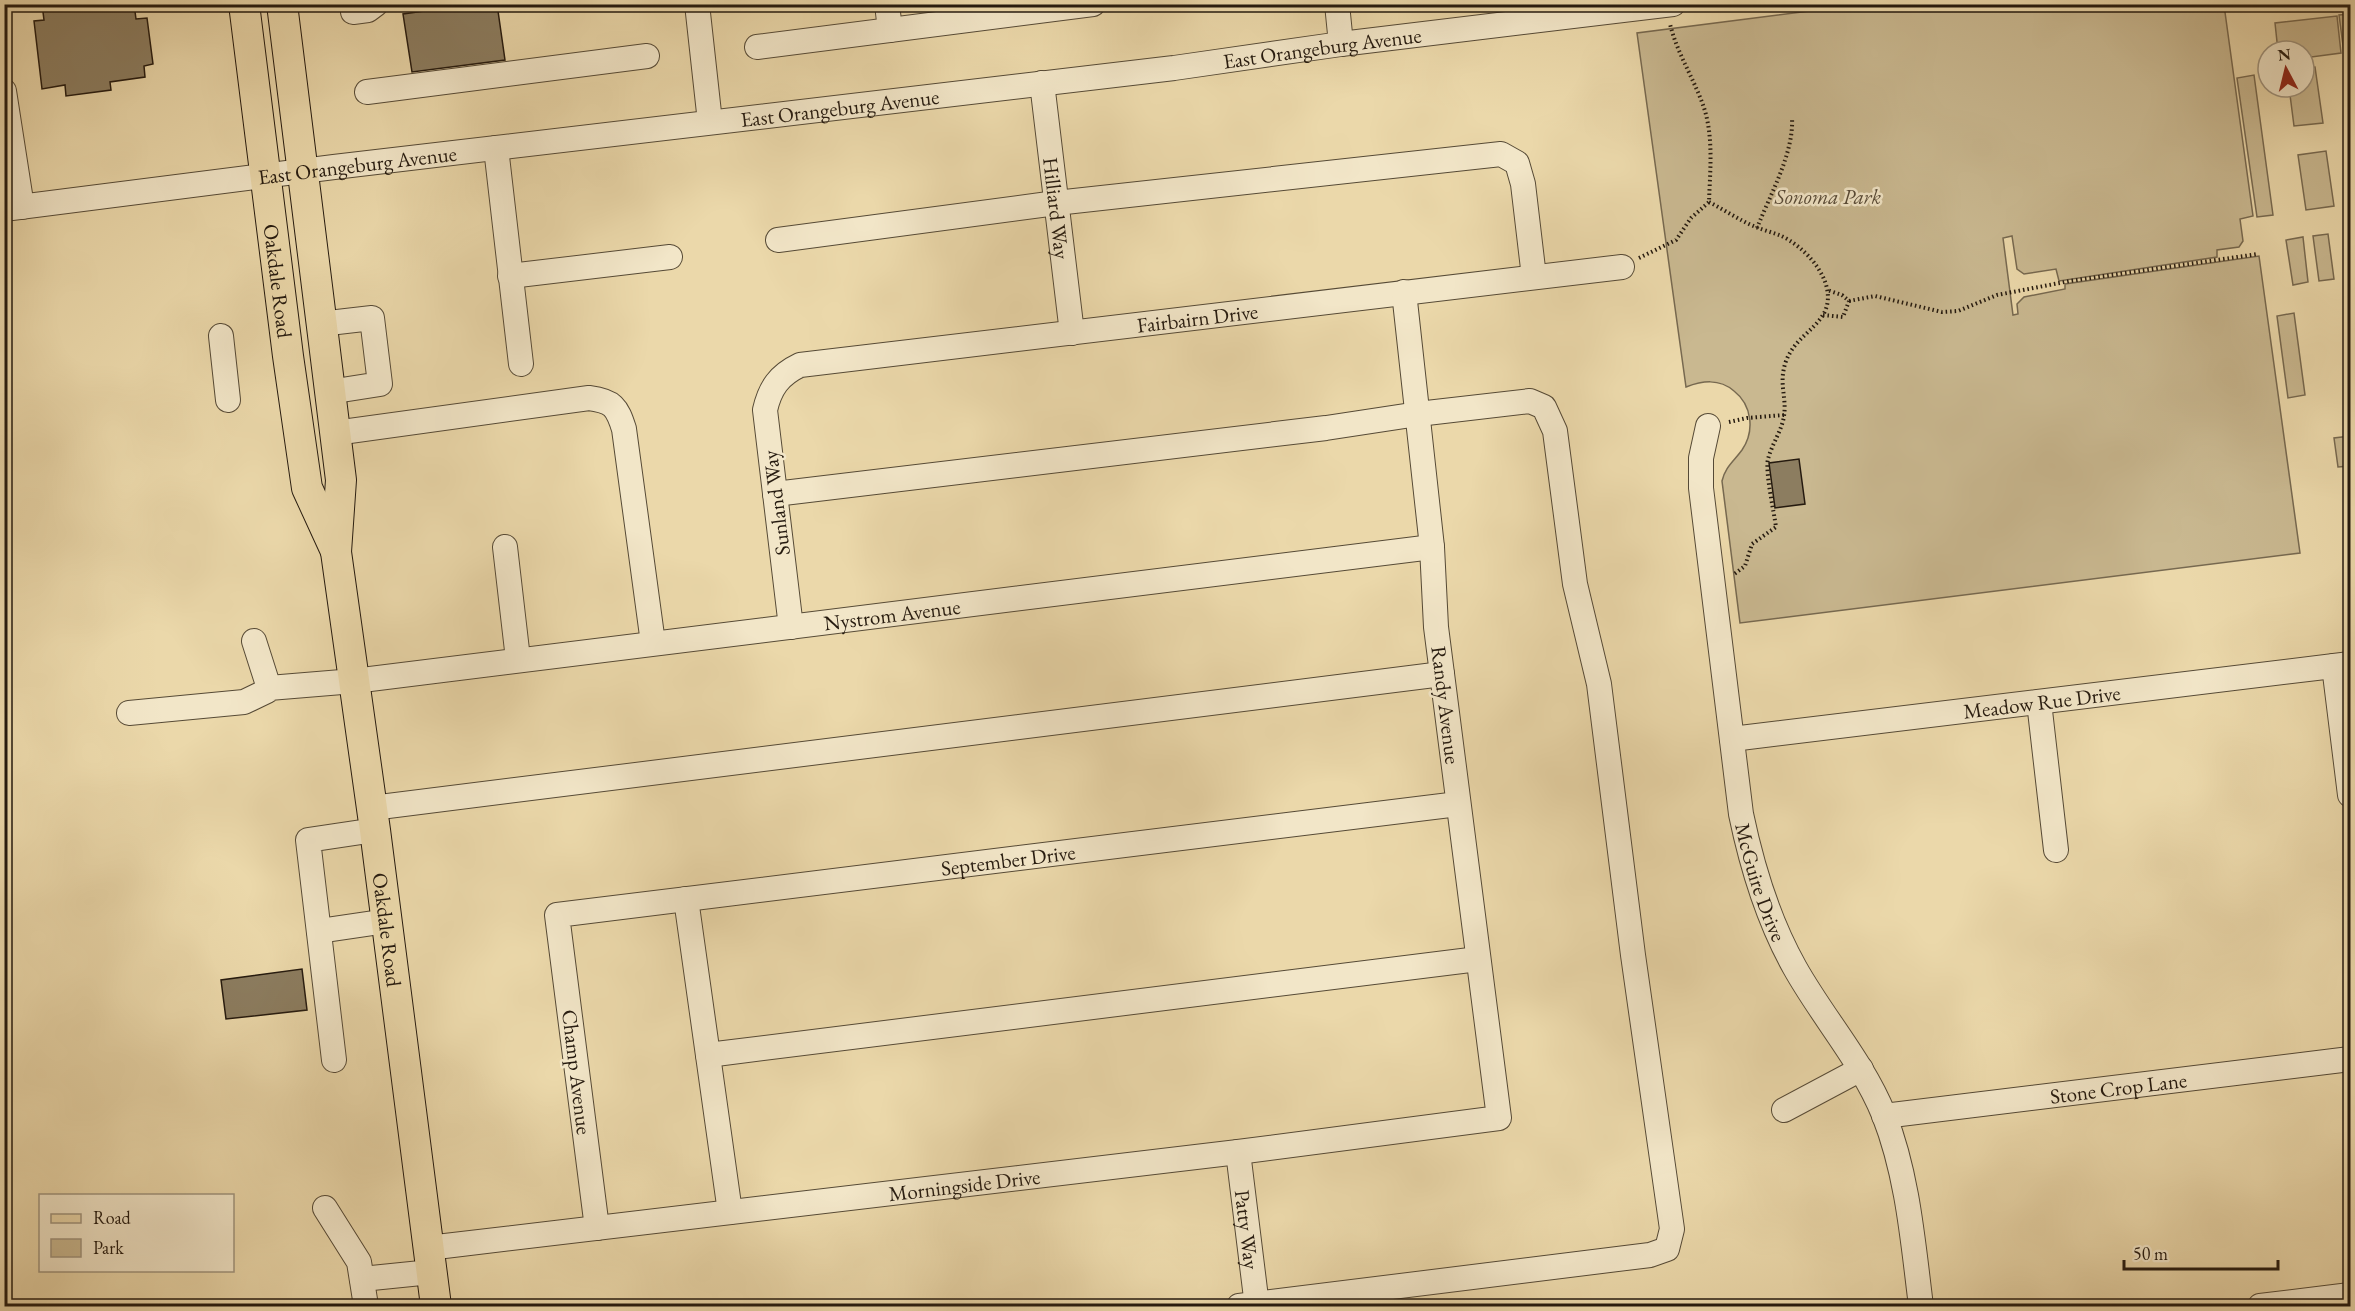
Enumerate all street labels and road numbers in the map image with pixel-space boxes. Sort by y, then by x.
street label: East Orangeburg Avenue [1221,21,1423,74]
street label: East Orangeburg Avenue [739,82,941,132]
street label: East Orangeburg Avenue [256,139,458,190]
street label: Hilliard Way [1038,156,1077,261]
street label: Oakdale Road [258,222,299,340]
street label: Fairbairn Drive [1135,297,1259,338]
street label: Sunland Way [756,448,796,557]
street label: Nystrom Avenue [822,592,962,636]
street label: Randy Avenue [1425,644,1467,766]
street label: Meadow Rue Drive [1962,679,2122,724]
street label: McGuire Drive [1730,820,1793,945]
street label: September Drive [939,838,1077,881]
street label: Oakdale Road [367,871,409,989]
street label: Champ Avenue [556,1008,598,1136]
street label: Stone Crop Lane [2048,1066,2188,1109]
street label: Morningside Drive [887,1162,1041,1207]
street label: Patty Way [1229,1188,1266,1272]

